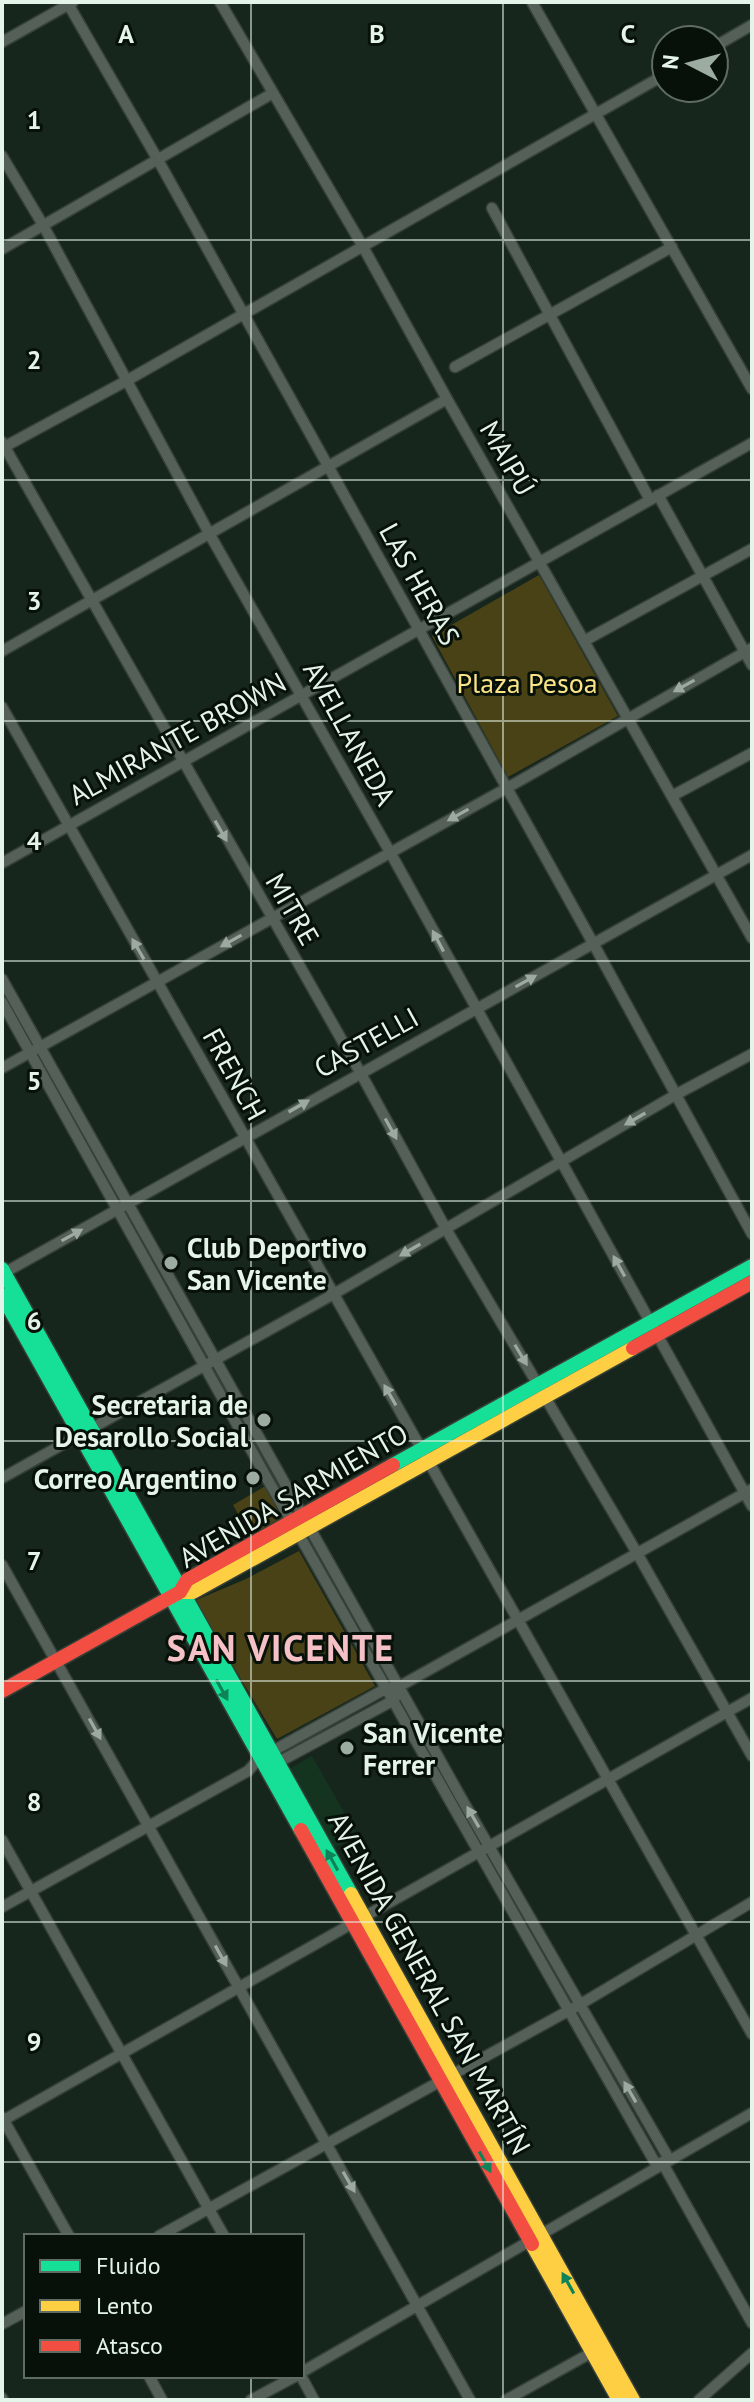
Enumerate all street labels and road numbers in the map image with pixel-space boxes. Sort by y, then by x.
street label: MAIPÚ [472,414,544,502]
street label: LAS HERAS [371,516,469,652]
street label: AVELLANEDA [295,654,405,812]
street label: ALMIRANTE BROWN [62,663,292,813]
street label: MITRE [258,866,328,952]
street label: CASTELLI [307,998,425,1086]
street label: FRENCH [195,1021,275,1127]
street label: AVENIDA SARMIENTO [172,1414,414,1576]
street label: AVENIDA GENERAL SAN MARTÍN [320,1805,540,2161]

